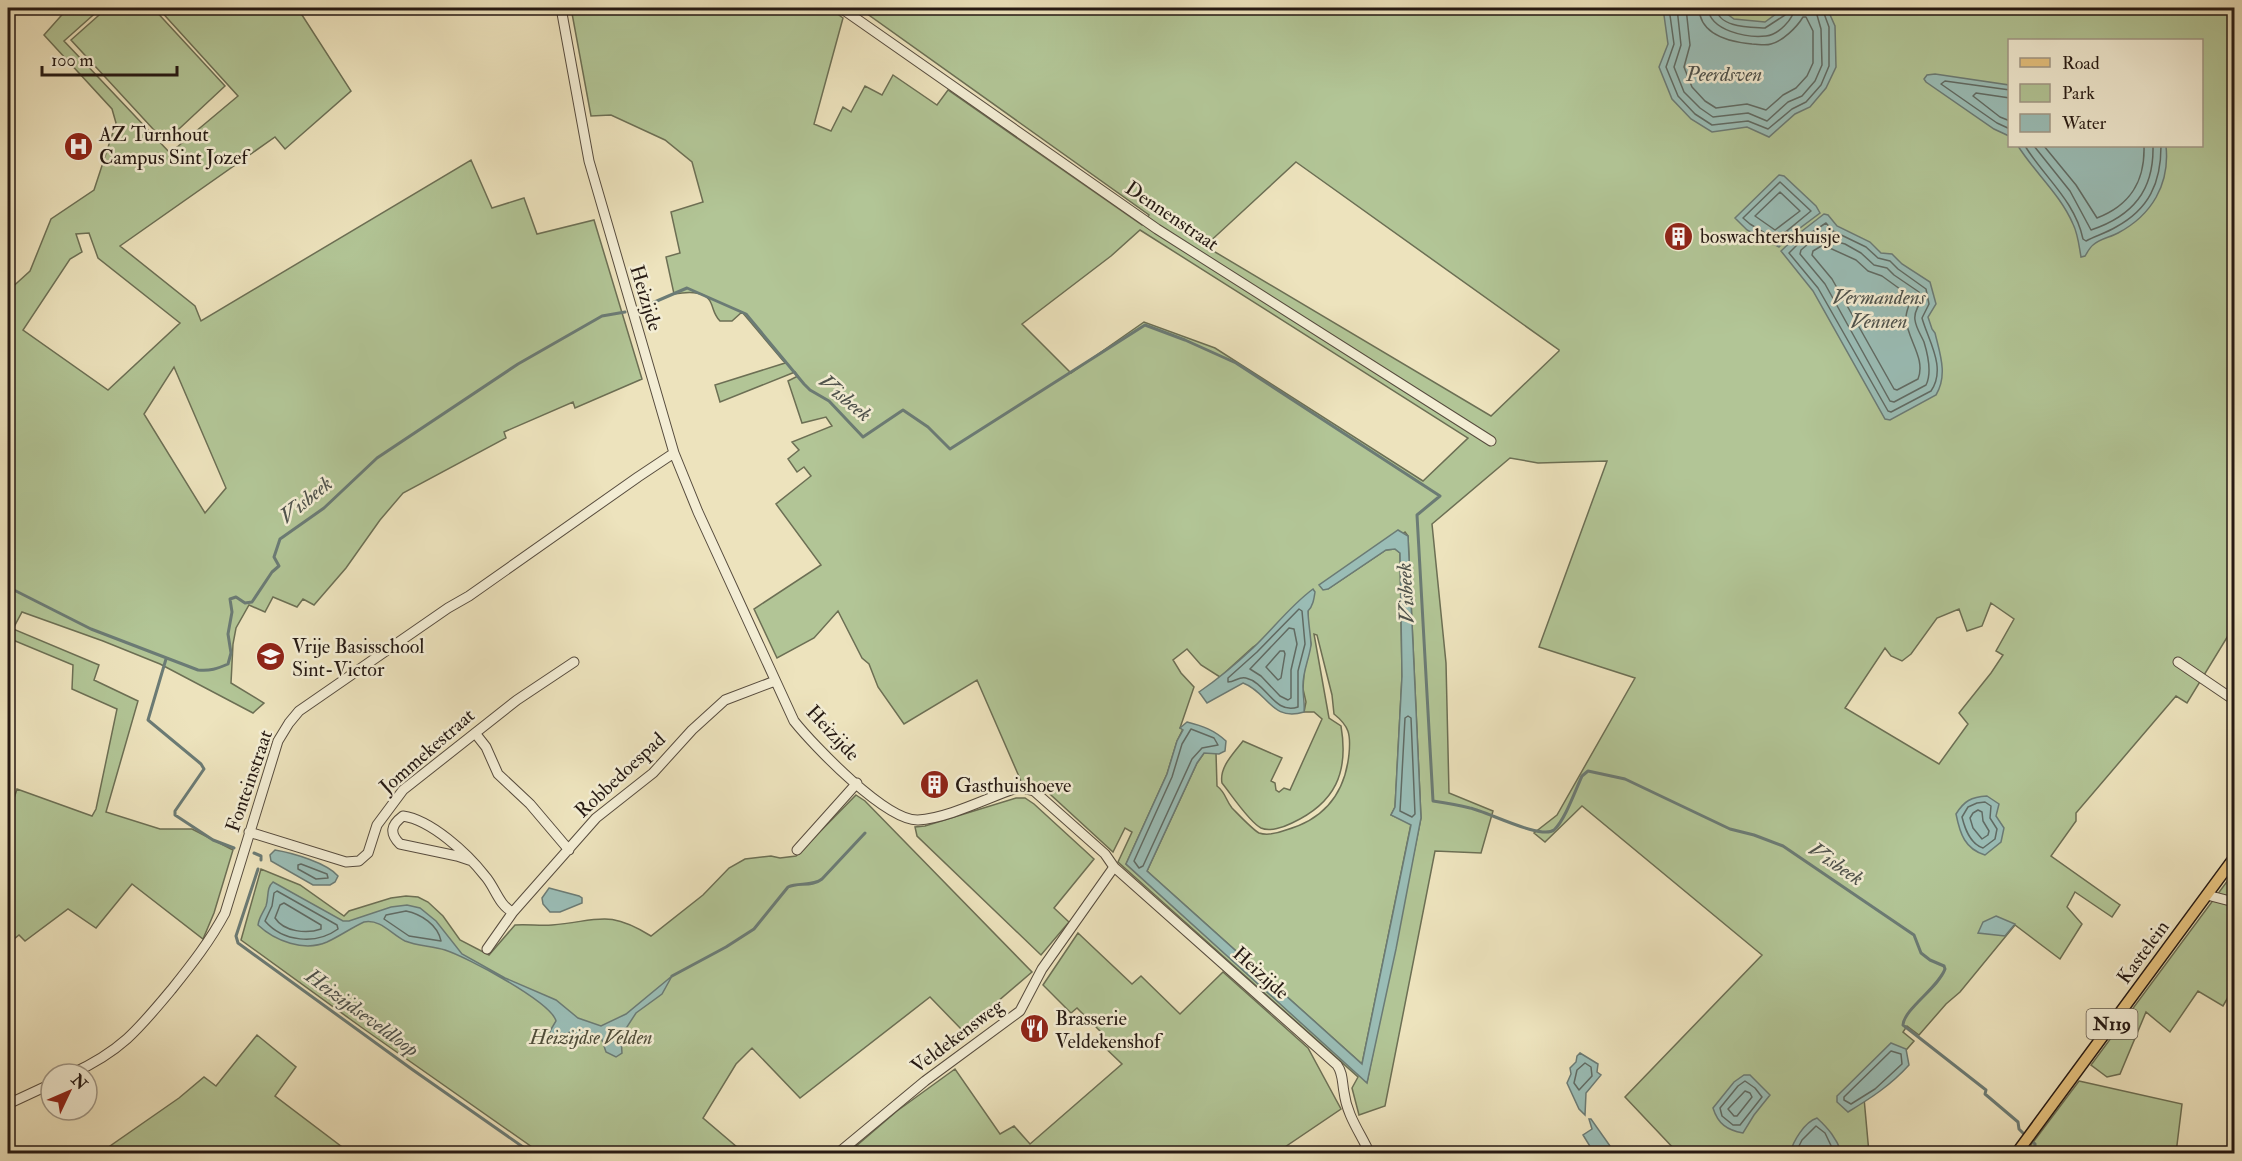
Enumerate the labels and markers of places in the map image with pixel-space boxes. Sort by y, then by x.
place label: AZ Turnhout Campus Sint Jozef [98,122,251,171]
hospital icon: AZ Turnhout Campus Sint Jozef [62,130,94,162]
building icon: boswachtershuisje [1663,220,1695,252]
place label: boswachtershuisje [1700,224,1840,249]
place label: Vrije Basisschool Sint-Victor [292,634,425,682]
school or university icon: Vrije Basisschool Sint-Victor [255,641,287,673]
building icon: Gasthuishoeve [918,769,950,801]
place label: Gasthuishoeve [955,773,1071,798]
place label: Brasserie Veldekenshof [1055,1006,1164,1054]
restaurant icon: Brasserie Veldekenshof [1018,1013,1050,1045]

